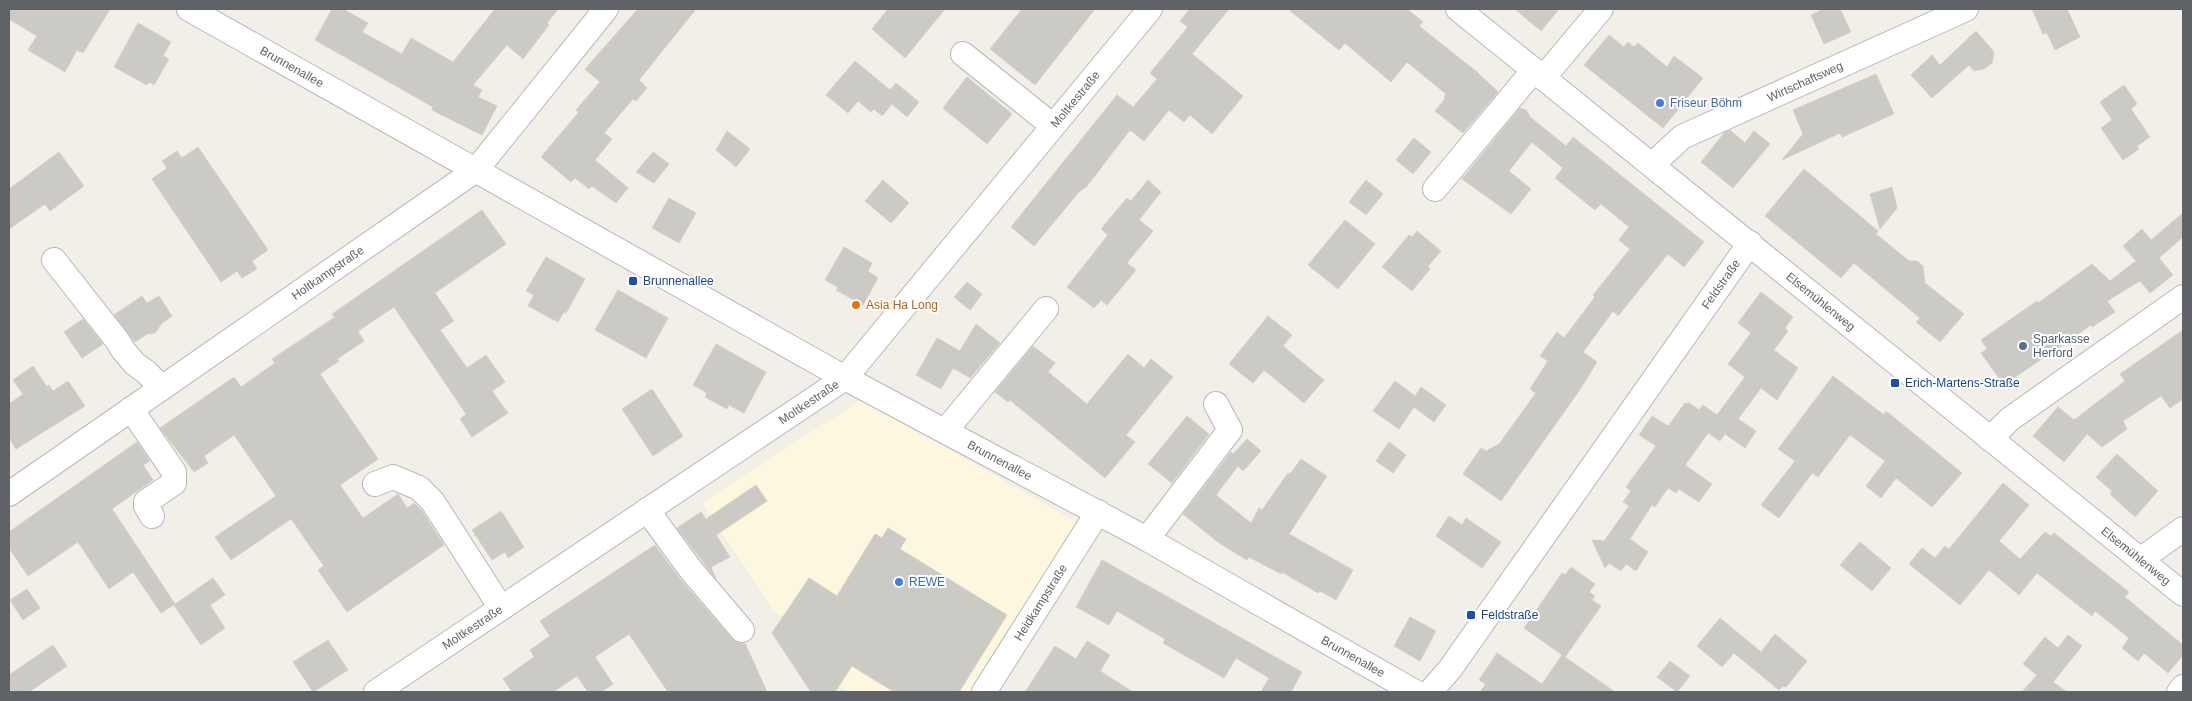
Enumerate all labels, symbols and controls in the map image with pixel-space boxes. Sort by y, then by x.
street label: Brunnenallee [258,43,326,90]
street label: Wirtschaftsweg [1765,58,1845,105]
street label: Moltkestraße [1048,68,1103,131]
place label: Friseur Böhm [1670,96,1742,110]
marker: Friseur Böhm [1654,97,1666,109]
street label: Holtkampstraße [289,243,367,303]
street label: Feldstraße [1699,257,1743,312]
street label: Elsemühlenweg [1783,270,1858,334]
place label: Brunnenallee [643,274,714,288]
marker: Brunnenallee [627,275,639,287]
place label: Asia Ha Long [866,298,938,312]
marker: Asia Ha Long [850,299,862,311]
place label: Sparkasse Herford [2033,332,2090,360]
marker: Sparkasse Herford [2017,340,2029,352]
place label: Erich-Martens-Straße [1905,376,2020,390]
street label: Moltkestraße [776,377,842,427]
marker: Erich-Martens-Straße [1889,377,1901,389]
street label: Brunnenallee [965,438,1035,483]
street label: Elsemühlenweg [2098,524,2173,588]
street label: Heidkampstraße [1011,561,1070,643]
place label: REWE [909,575,945,589]
marker: REWE [893,576,905,588]
street label: Moltkestraße [440,602,505,653]
place label: Feldstraße [1481,608,1539,622]
marker: Feldstraße [1465,609,1477,621]
street label: Brunnenallee [1319,633,1387,680]

